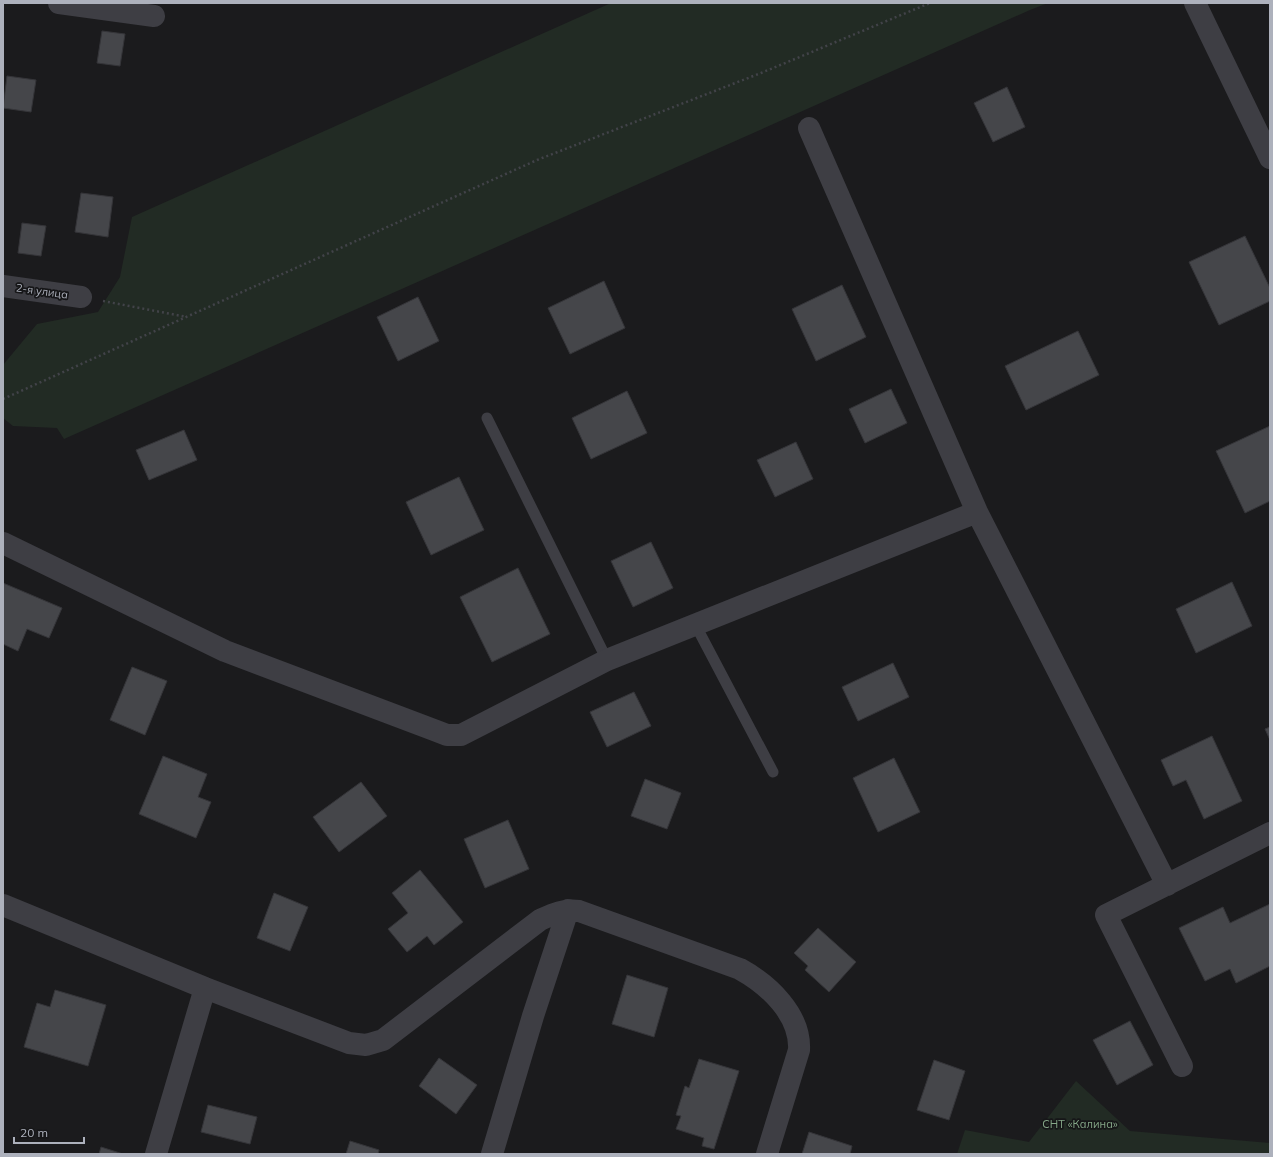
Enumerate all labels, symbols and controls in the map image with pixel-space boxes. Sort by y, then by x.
street label: 2-я улица [15,280,69,302]
park label: СНТ «Калина» [1042,1117,1118,1131]
scale bar [14,1119,84,1145]
text: 20 m [20,1125,48,1140]

